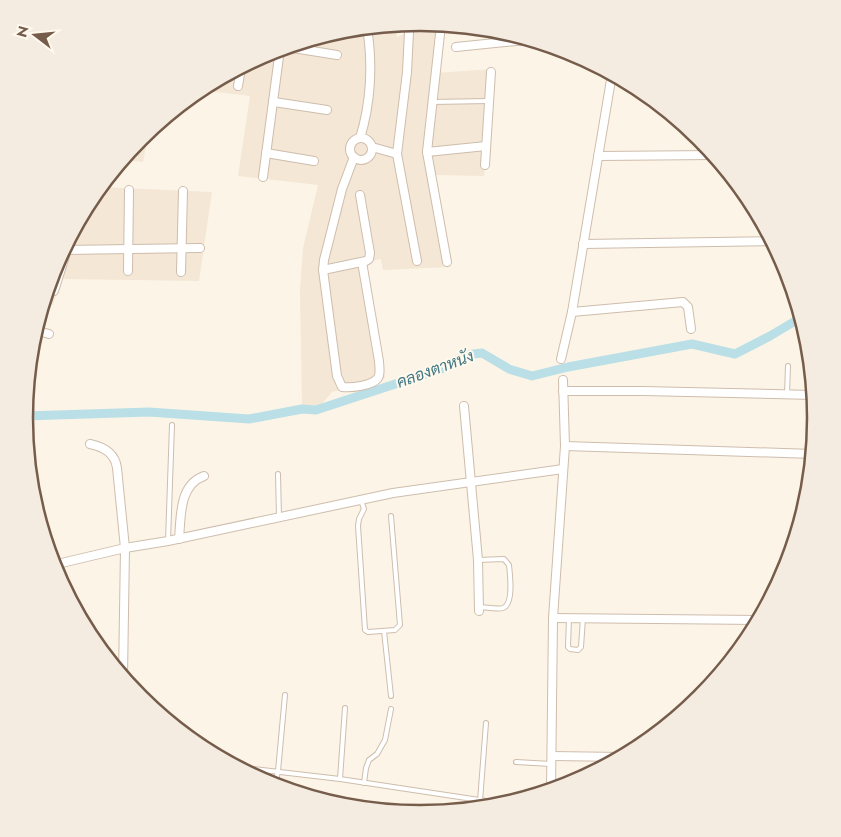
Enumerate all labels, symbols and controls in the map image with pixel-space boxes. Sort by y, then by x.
north arrow [10,10,60,60]
text: N [11,23,34,40]
water label: คลองตาหนัง [393,344,477,394]

